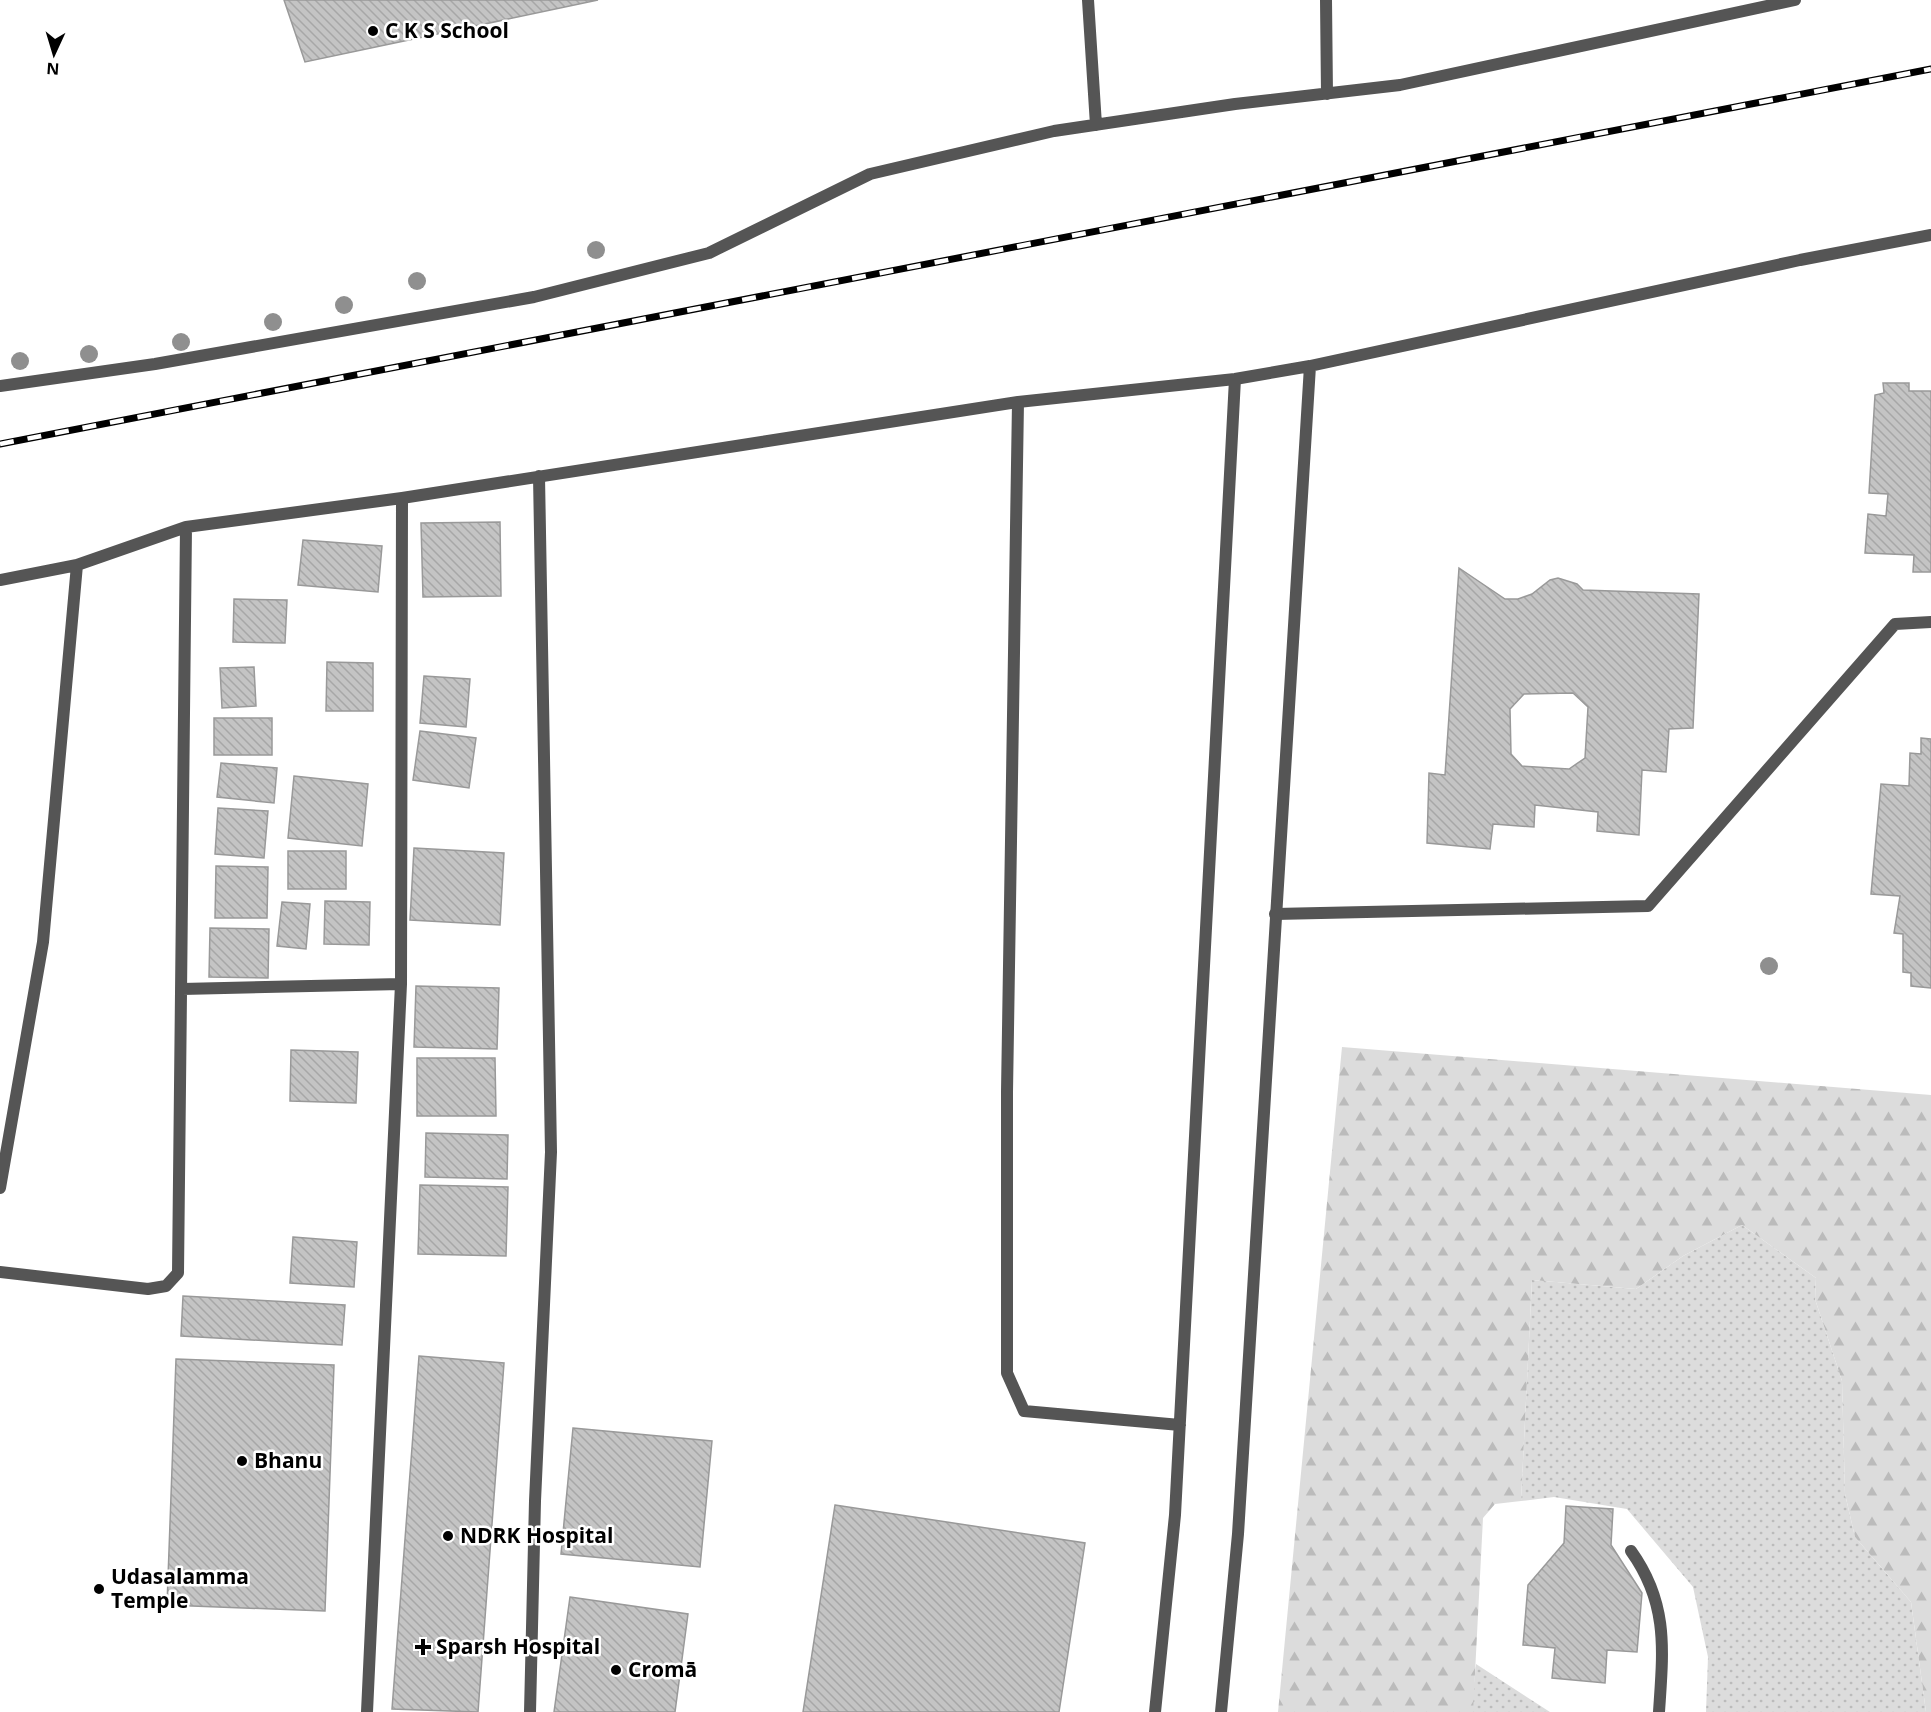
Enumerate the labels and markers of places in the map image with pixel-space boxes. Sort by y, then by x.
place label: C K S School [385,16,509,44]
marker: C K S School [366,24,380,38]
place label: Bhanu [254,1446,322,1474]
marker: Bhanu [235,1454,249,1468]
place label: NDRK Hospital [460,1521,613,1549]
marker: NDRK Hospital [441,1529,455,1543]
place label: Udasalamma Temple [111,1562,249,1614]
marker: Udasalamma Temple [92,1582,106,1596]
place label: Sparsh Hospital [436,1632,600,1660]
marker: Sparsh Hospital [414,1638,432,1656]
place label: Cromā [628,1655,697,1683]
marker: Cromā [609,1663,623,1677]

